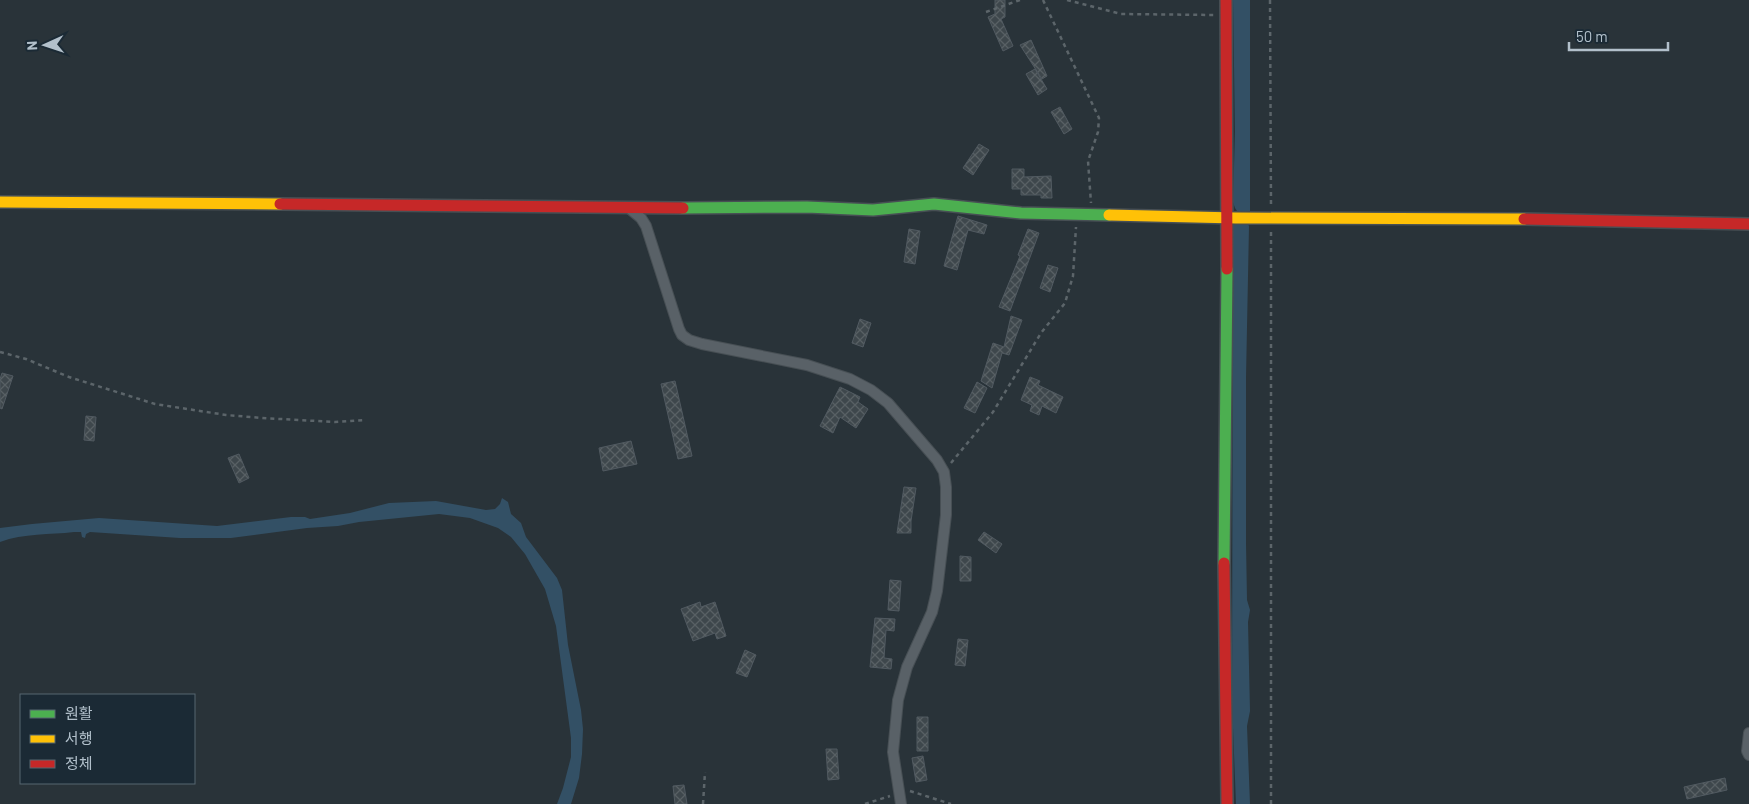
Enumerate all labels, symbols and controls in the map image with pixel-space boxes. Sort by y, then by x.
north arrow [20,20,70,70]
scale bar [1569,20,1668,52]
text: 50 m [1576,27,1608,45]
text: N [23,41,40,51]
legend [20,694,195,784]
text: 원활 [65,704,93,722]
text: 서행 [65,729,93,747]
text: 정체 [65,754,93,772]

